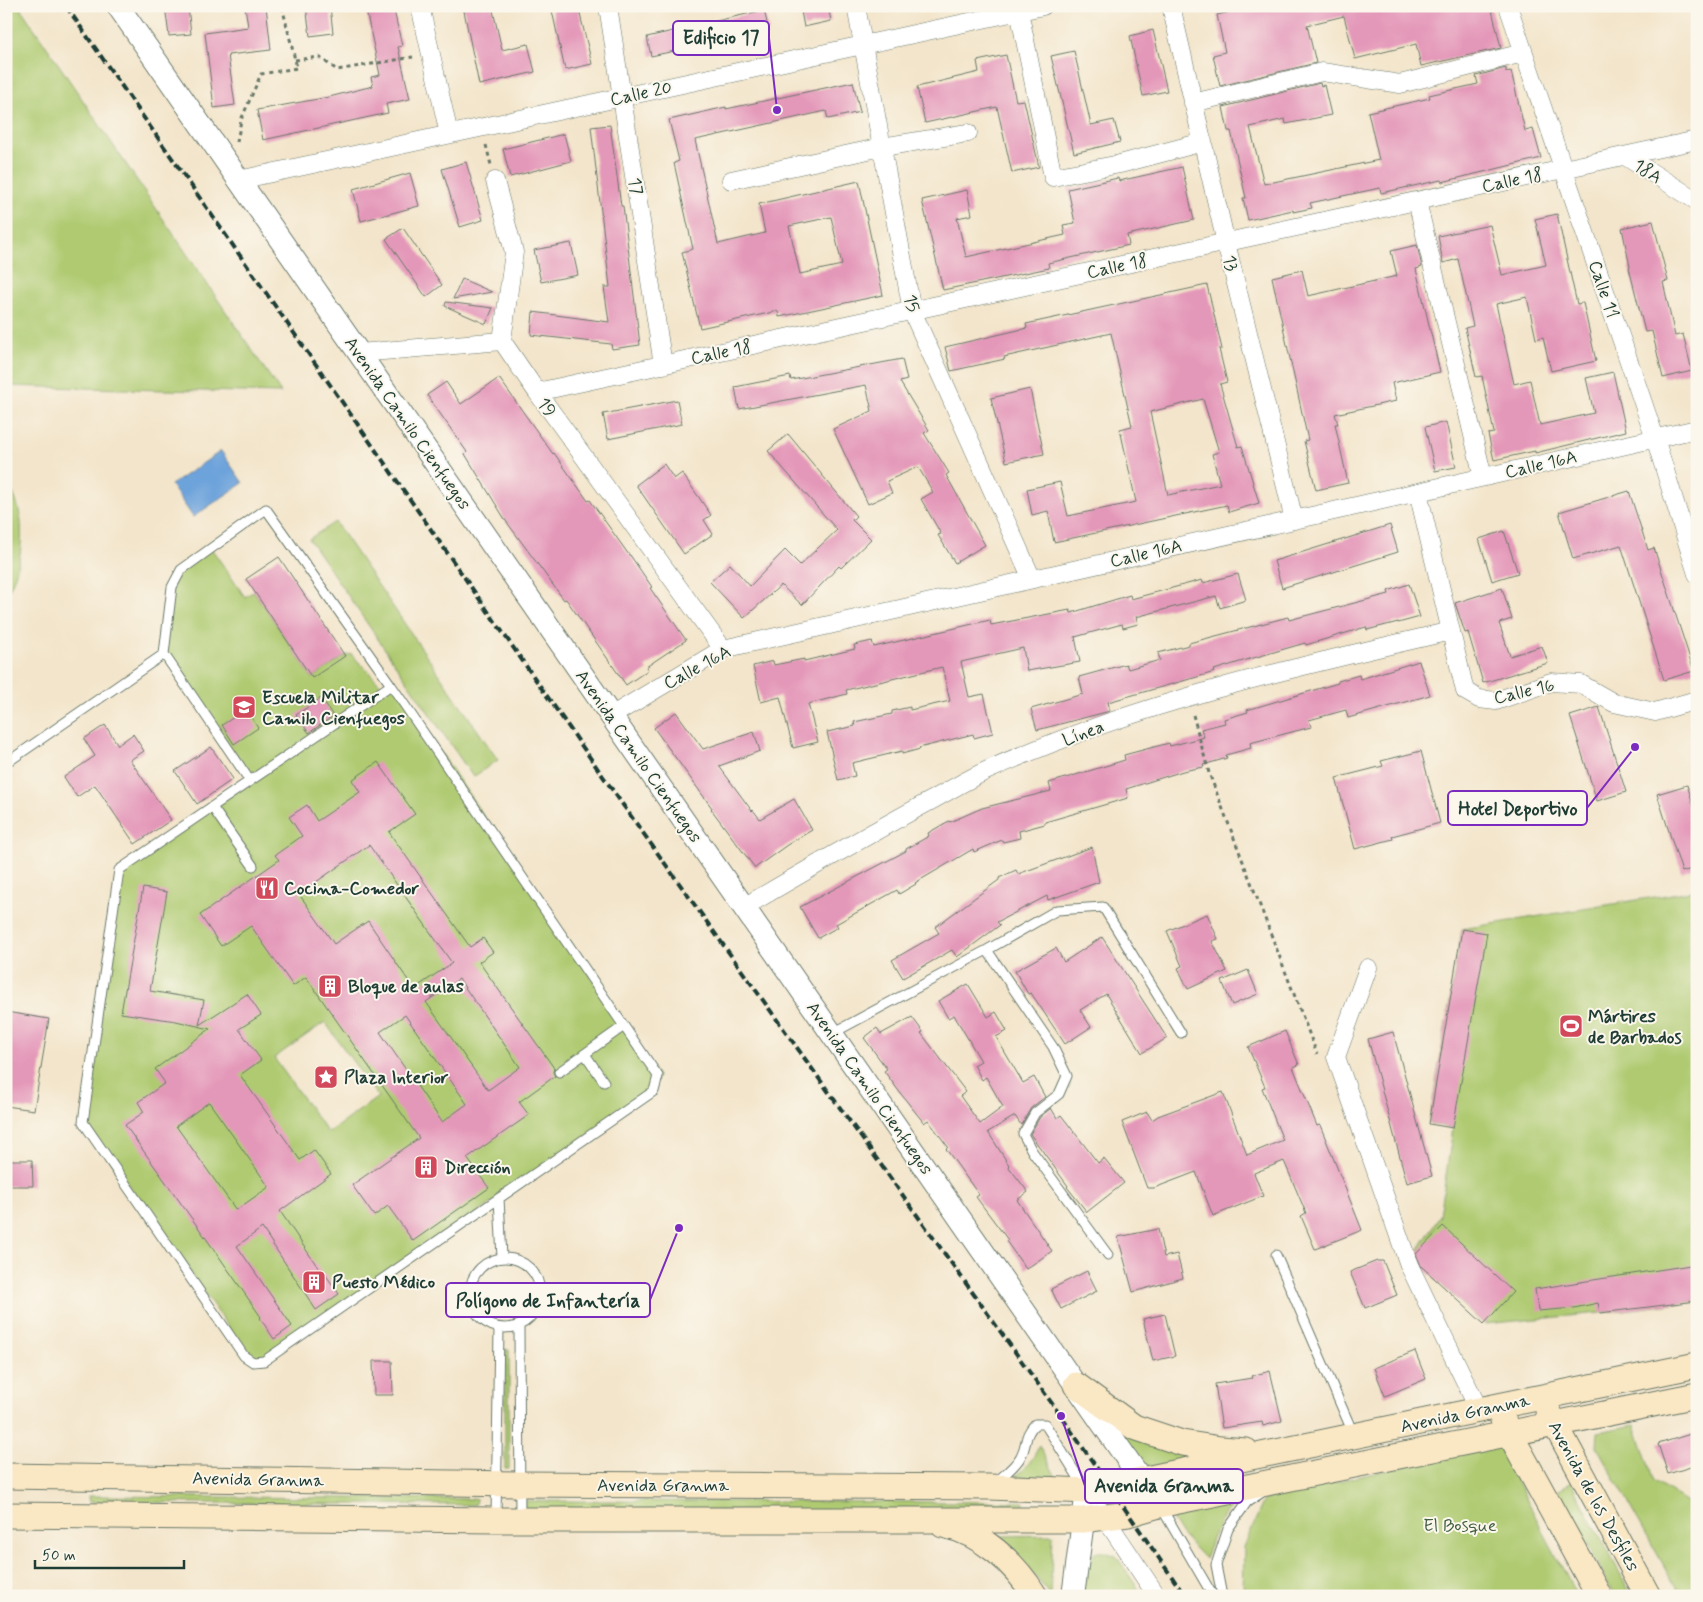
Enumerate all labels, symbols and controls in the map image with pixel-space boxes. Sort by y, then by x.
callout: Edificio 17 [673,21,769,55]
text: Edificio 17 [683,26,760,51]
street label: Calle 20 [608,76,674,112]
street label: 18A [1628,154,1666,190]
street label: Calle 18 [1480,163,1545,199]
street label: 17 [622,176,648,196]
street label: Calle 18 [1085,249,1150,285]
street label: 13 [1216,253,1244,274]
street label: Calle 11 [1582,257,1624,321]
street label: 15 [897,292,925,315]
street label: Avenida Camilo Cienfuegos [338,332,476,515]
street label: Calle 18 [689,335,754,371]
street label: 19 [531,393,561,422]
street label: Calle 16A [1503,445,1580,485]
street label: Calle 16A [1108,534,1185,574]
street label: Calle 16A [659,640,735,696]
street label: Avenida Camilo Cienfuegos [569,665,707,848]
street label: Calle 16 [1492,673,1557,711]
place label: Escuela Militar Camilo Cienfuegos [262,686,405,731]
school or university icon: Escuela Militar Camilo Cienfuegos [231,694,257,720]
street label: Línea [1059,715,1108,753]
callout: Hotel Deportivo [1448,791,1587,825]
text: Hotel Deportivo [1458,797,1578,822]
restaurant icon: Cocina-Comedor [254,875,280,901]
place label: Cocina-Comedor [284,877,420,901]
building icon: Bloque de aulas [317,973,343,999]
place label: Bloque de aulas [348,975,464,999]
street label: Avenida Camilo Cienfuegos [800,997,938,1180]
place label: Mártires de Barbados [1588,1005,1682,1050]
sports icon: Mártires de Barbados [1558,1013,1584,1039]
place icon: Plaza Interior [313,1064,339,1090]
place label: Plaza Interior [344,1066,449,1090]
building icon: Dirección [413,1154,439,1180]
place label: Dirección [444,1156,511,1180]
building icon: Puesto Médico [301,1269,327,1295]
place label: Puesto Médico [332,1271,435,1295]
callout: Polígono de Infantería [446,1283,650,1317]
text: Polígono de Infantería [456,1289,640,1315]
street label: Avenida Granma [1398,1388,1532,1439]
street label: Avenida de los Desfiles [1542,1417,1644,1576]
street label: Avenida Granma [192,1467,324,1493]
callout: Avenida Granma [1085,1469,1243,1503]
street label: Avenida Granma [597,1474,729,1498]
text: Avenida Granma [1094,1474,1234,1499]
park label: El Bosque [1423,1514,1497,1538]
scale bar [35,1537,184,1569]
text: 50 m [42,1546,76,1566]

